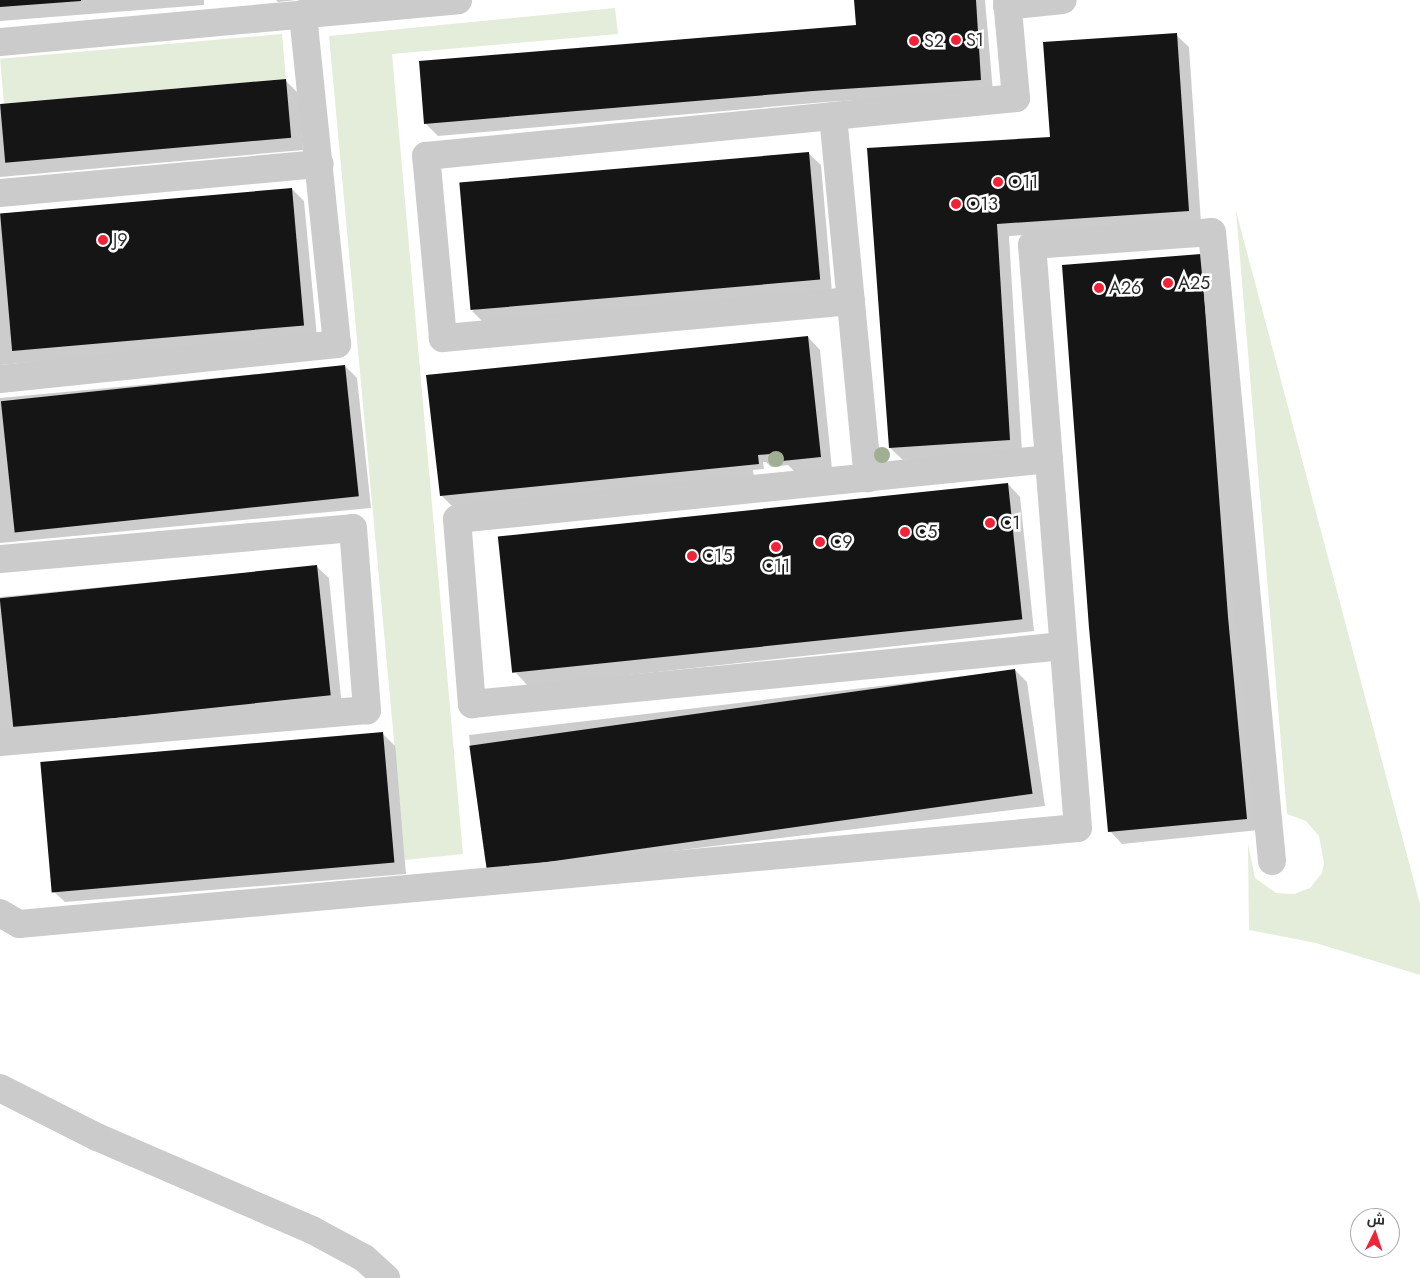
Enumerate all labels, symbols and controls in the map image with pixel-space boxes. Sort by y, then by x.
place label: S1 [966,29,984,51]
place label: S2 [924,30,944,52]
marker: S1 [950,34,962,46]
marker: S2 [908,35,920,47]
place label: O11 [1008,171,1038,193]
marker: O11 [992,176,1004,188]
place label: O13 [966,193,998,215]
marker: O13 [950,198,962,210]
place label: J9 [113,229,128,251]
marker: J9 [97,234,109,246]
place label: A25 [1178,272,1210,294]
place label: A26 [1109,277,1141,299]
marker: A25 [1162,277,1174,289]
marker: A26 [1093,282,1105,294]
place label: C1 [1000,512,1020,534]
marker: C1 [984,517,996,529]
place label: C5 [915,521,937,543]
marker: C5 [899,526,911,538]
place label: C9 [830,531,853,553]
marker: C9 [814,536,826,548]
marker: C11 [770,541,782,553]
place label: C15 [702,545,733,567]
marker: C15 [686,550,698,562]
place label: C11 [762,555,790,577]
north arrow [1350,1208,1400,1258]
text: ش [1366,1208,1386,1230]

